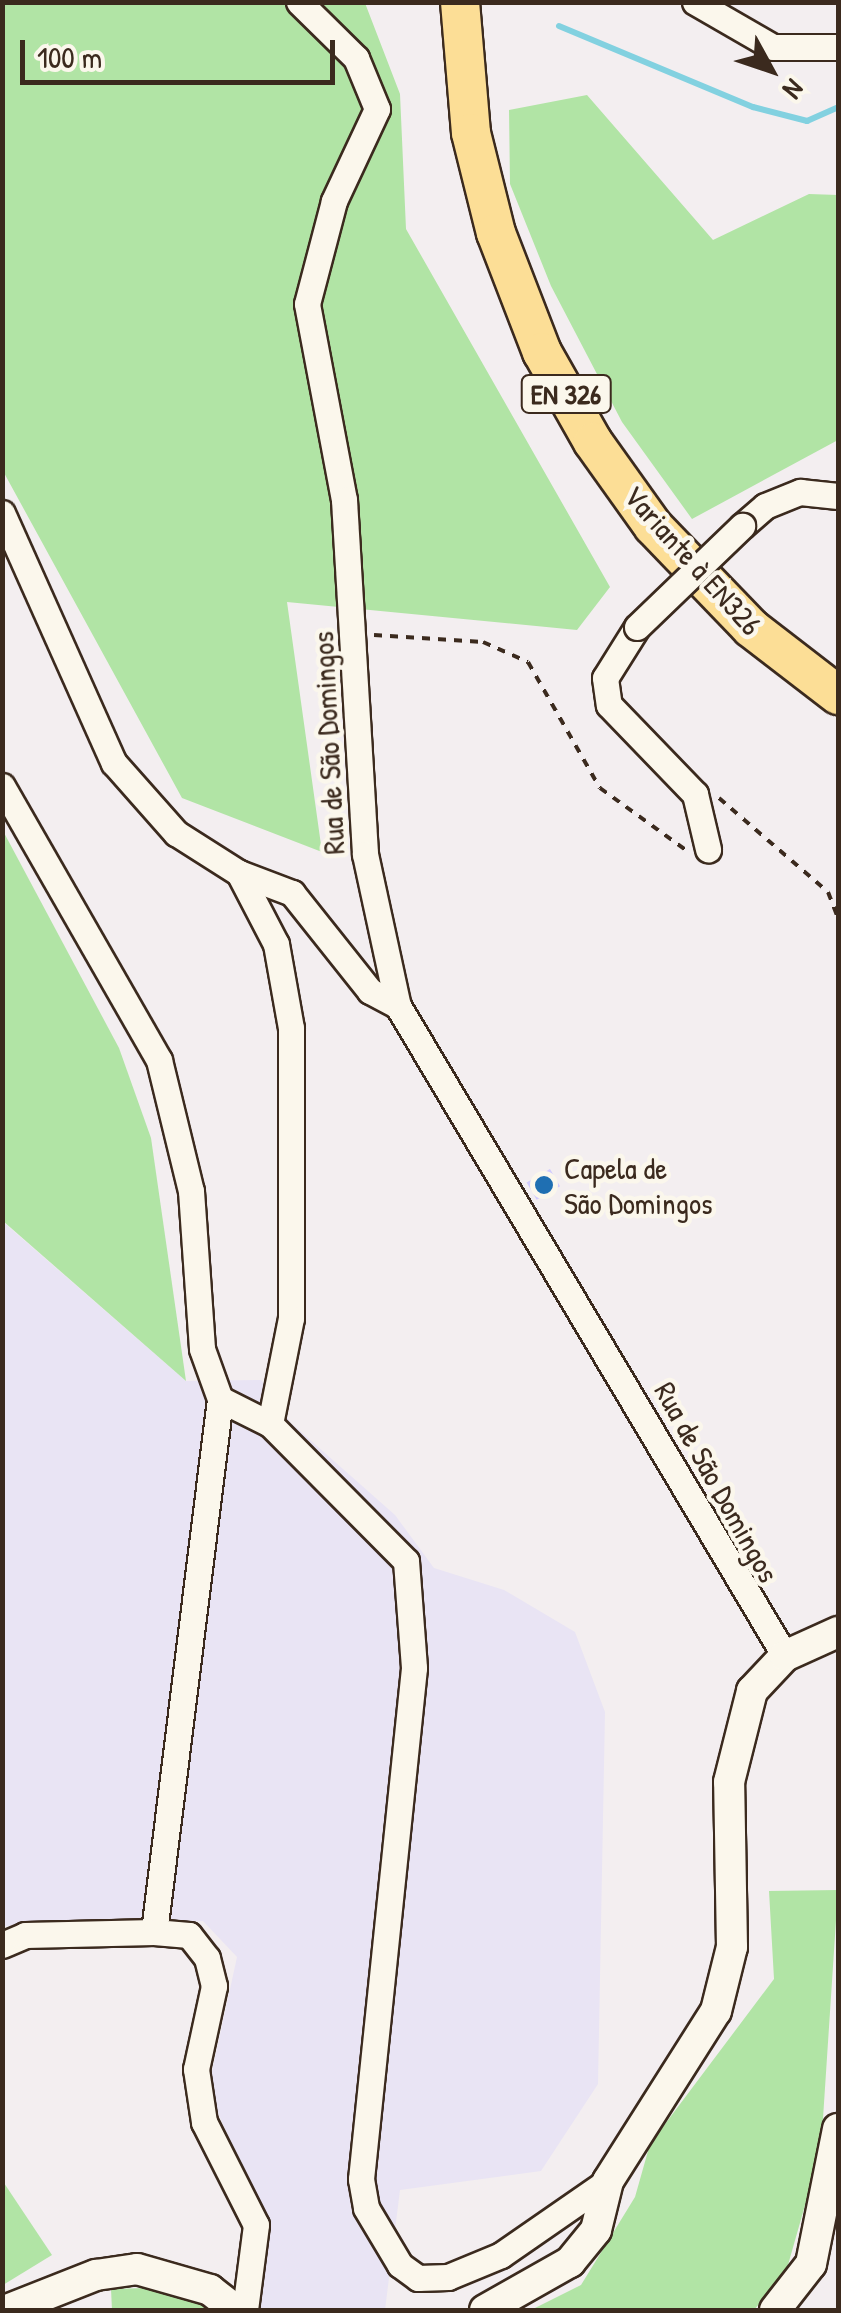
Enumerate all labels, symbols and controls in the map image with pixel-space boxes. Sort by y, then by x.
scale bar [25,20,340,82]
north arrow [721,20,821,120]
text: 100 m [37,37,102,77]
text: N [775,71,813,107]
road number: EN 326 [518,371,614,417]
street label: Variante à EN326 [616,478,770,642]
street label: Rua de São Domingos [304,631,352,855]
place label: Capela de São Domingos [564,1150,713,1220]
marker: Capela de São Domingos [533,1174,555,1196]
street label: Rua de São Domingos [647,1376,787,1588]

